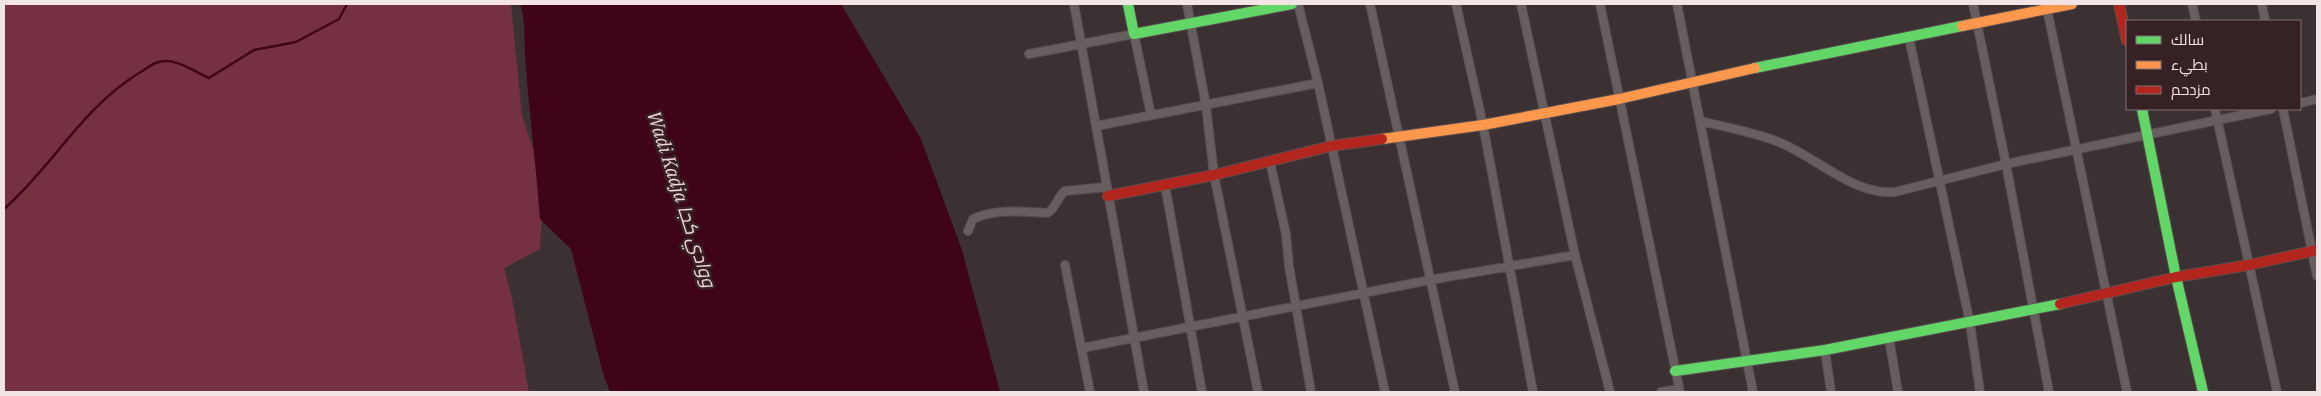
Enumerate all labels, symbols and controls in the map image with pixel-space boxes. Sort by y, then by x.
legend [2126,20,2301,110]
text: سالك [2171,30,2204,49]
text: بطيء [2171,55,2208,77]
text: مزدحم [2171,80,2211,100]
water label: Wadi Kadja ووادي كجا [638,108,722,293]

